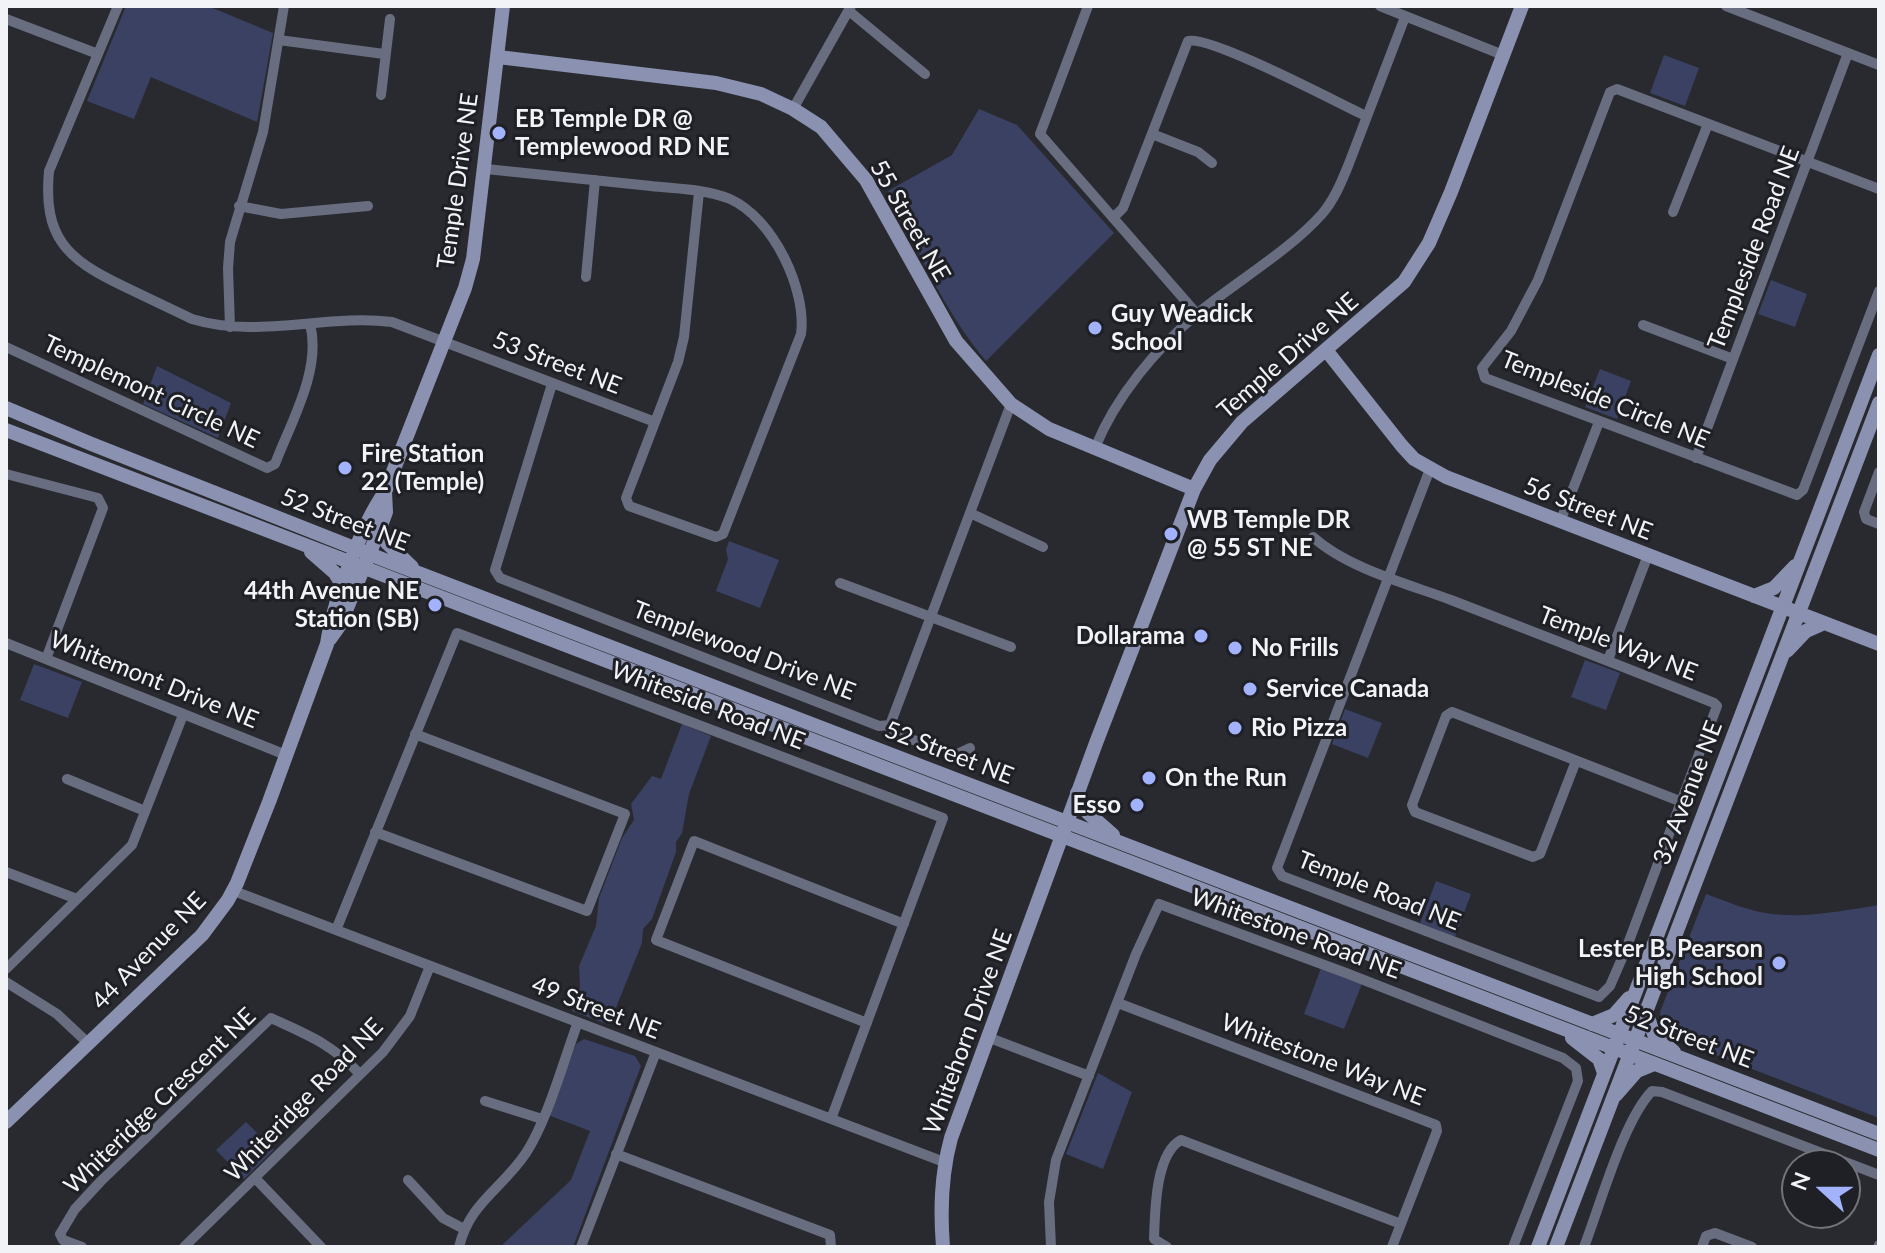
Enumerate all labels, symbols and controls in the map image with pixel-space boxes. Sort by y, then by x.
street label: Temple Drive NE [431,91,485,271]
place label: EB Temple DR @ Templewood RD NE [515,105,730,161]
marker: EB Temple DR @ Templewood RD NE [490,124,508,142]
street label: Templeside Road NE [1702,142,1806,354]
street label: 55 Street NE [864,155,956,287]
street label: Temple Drive NE [1212,287,1364,425]
place label: Guy Weadick School [1111,300,1253,356]
marker: Guy Weadick School [1086,319,1104,337]
street label: 53 Street NE [489,325,625,401]
street label: Templemont Circle NE [38,329,264,455]
street label: Templeside Circle NE [1497,345,1713,455]
place label: Fire Station 22 (Temple) [361,440,484,496]
marker: Fire Station 22 (Temple) [336,459,354,477]
street label: 56 Street NE [1520,471,1656,547]
street label: 52 Street NE [277,482,413,558]
place label: WB Temple DR @ 55 ST NE [1187,506,1350,562]
marker: WB Temple DR @ 55 ST NE [1162,525,1180,543]
place label: 44th Avenue NE Station (SB) [244,577,419,633]
street label: Templewood Drive NE [629,595,859,707]
marker: 44th Avenue NE Station (SB) [426,596,444,614]
street label: Temple Way NE [1535,601,1701,687]
place label: Dollarama [1076,622,1185,650]
street label: Whitemont Drive NE [46,625,262,735]
marker: Dollarama [1192,627,1210,645]
place label: No Frills [1251,634,1339,662]
marker: No Frills [1226,639,1244,657]
street label: Whiteside Road NE [607,656,809,756]
place label: Service Canada [1266,675,1429,703]
marker: Service Canada [1241,680,1259,698]
place label: Rio Pizza [1251,714,1347,742]
street label: 52 Street NE [881,715,1017,791]
street label: 32 Avenue NE [1647,717,1729,869]
marker: Rio Pizza [1226,719,1244,737]
place label: On the Run [1165,764,1287,792]
marker: On the Run [1140,769,1158,787]
place label: Esso [1072,791,1121,819]
marker: Esso [1128,796,1146,814]
street label: Temple Road NE [1293,845,1465,937]
street label: Whitestone Road NE [1187,883,1405,985]
street label: 44 Avenue NE [86,886,212,1016]
street label: Whitehorn Drive NE [918,926,1018,1138]
place label: Lester B. Pearson High School [1578,935,1763,991]
marker: Lester B. Pearson High School [1770,954,1788,972]
street label: 49 Street NE [528,970,664,1046]
street label: 52 Street NE [1621,999,1757,1075]
street label: Whiteridge Crescent NE [58,1002,262,1200]
street label: Whitestone Way NE [1217,1008,1429,1112]
street label: Whiteridge Road NE [219,1012,389,1188]
north arrow [1781,1149,1861,1229]
text: N [1784,1168,1816,1194]

